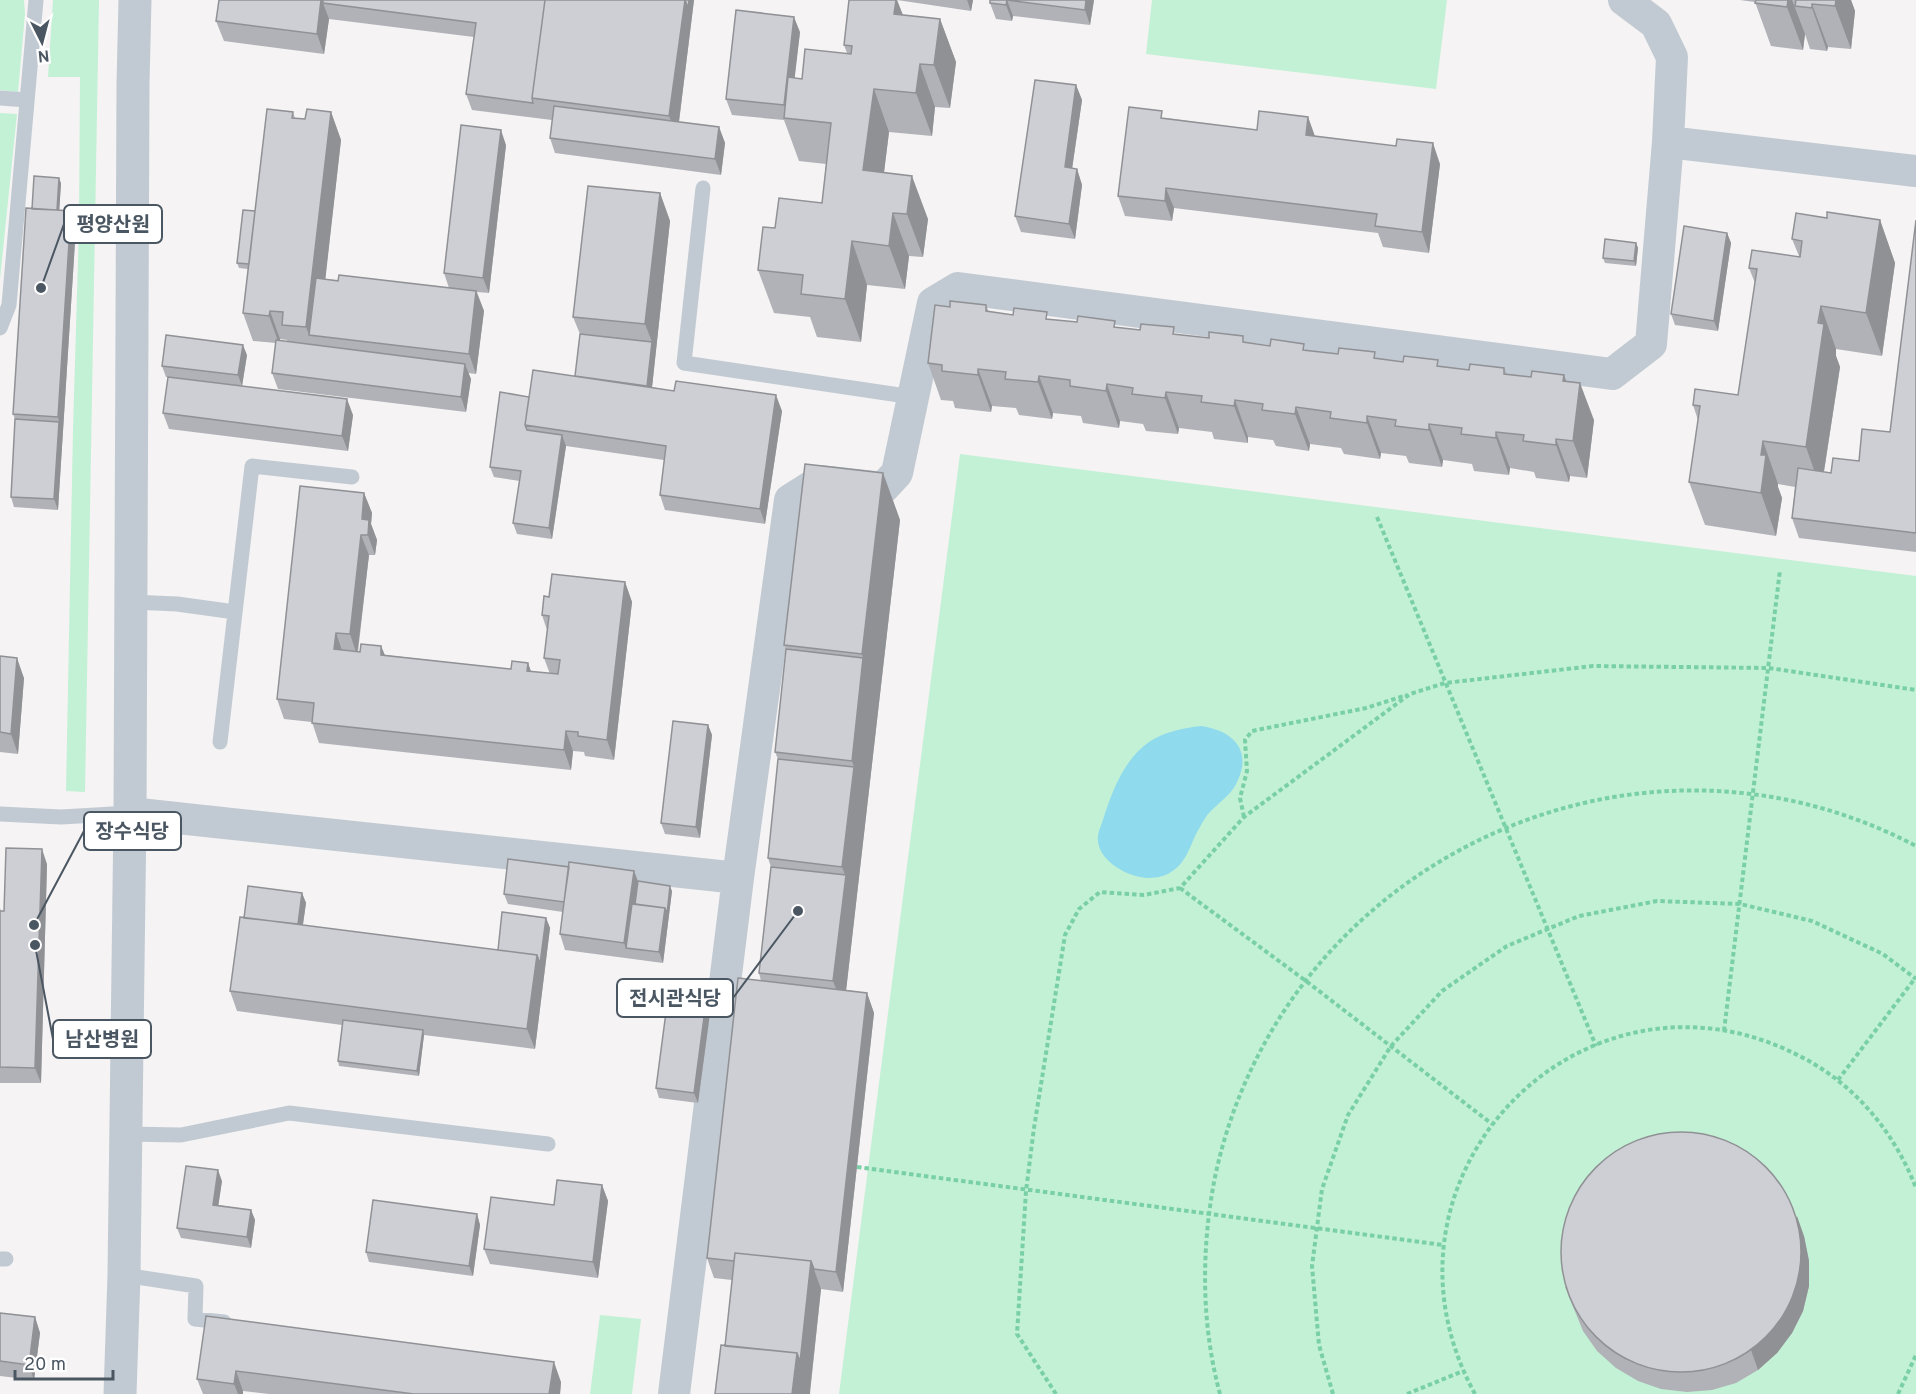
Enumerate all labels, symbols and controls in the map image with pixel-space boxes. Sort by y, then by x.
north arrow [12,12,72,72]
text: N [37,44,50,65]
callout: 평양산원 [64,205,162,243]
text: 평양산원 [76,213,150,239]
callout: 장수식당 [84,812,181,850]
text: 장수식당 [95,820,169,846]
callout: 전시관식당 [617,979,733,1017]
text: 전시관식당 [629,987,721,1013]
callout: 남산병원 [53,1020,151,1058]
text: 남산병원 [65,1028,139,1054]
scale bar [15,1343,112,1381]
text: 20 m [24,1354,66,1377]

